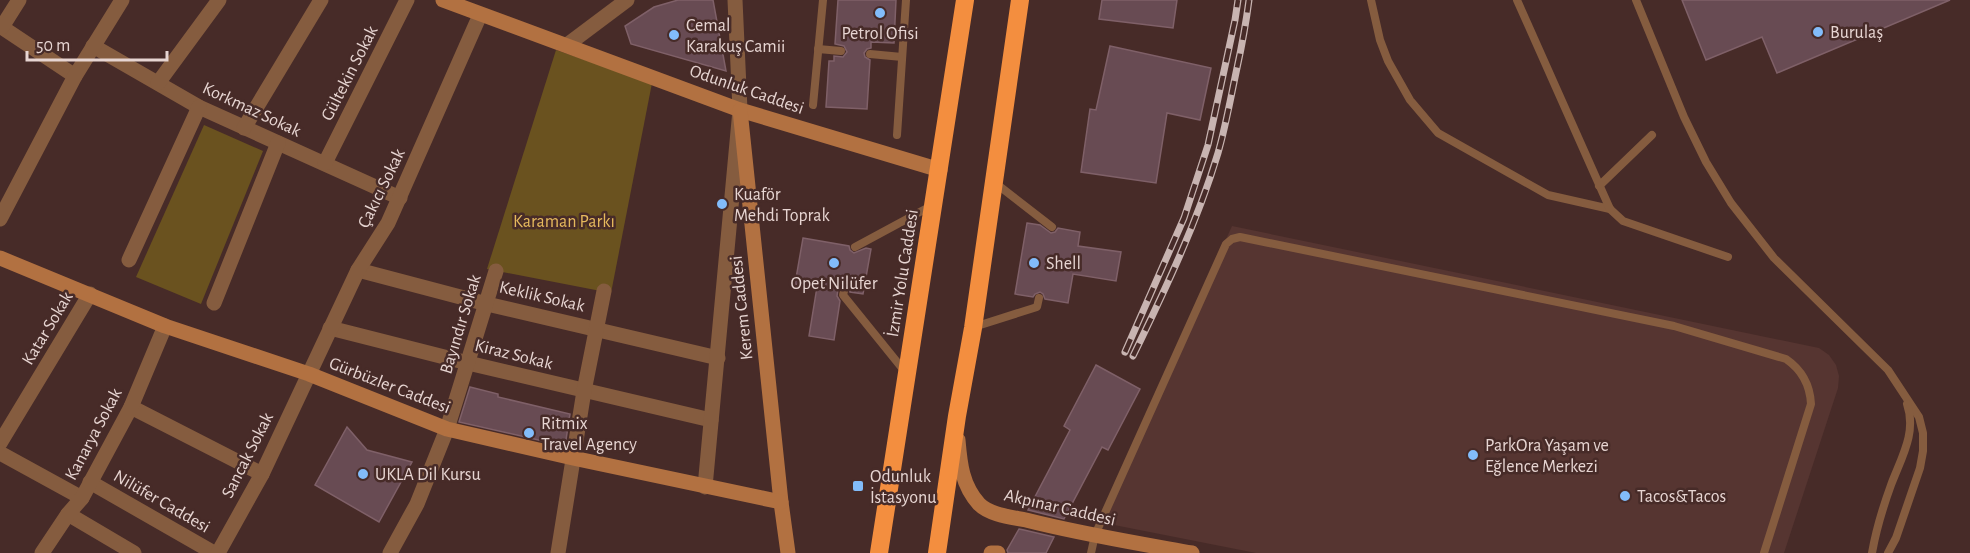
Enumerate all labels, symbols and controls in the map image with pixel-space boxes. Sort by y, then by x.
marker: Petrol Ofisi [873,6,887,20]
place label: Cemal Karakuş Camii [686,17,785,56]
street label: Gültekin Sokak [318,22,382,124]
scale bar [27,24,166,62]
place label: Burulaş [1830,24,1883,42]
place label: Petrol Ofisi [841,25,919,43]
marker: Burulaş [1811,25,1825,39]
marker: Cemal Karakuş Camii [667,28,681,42]
text: 50 m [36,37,70,55]
street label: Odunluk Caddesi [687,62,806,118]
street label: Korkmaz Sokak [199,79,304,141]
street label: Çakıcı Sokak [355,145,409,231]
place label: Kuaför Mehdi Toprak [734,186,831,225]
marker: Kuaför Mehdi Toprak [715,197,729,211]
street label: İzmir Yolu Caddesi [882,208,922,338]
park label: Karaman Parkı [513,213,615,231]
street label: Kerem Caddesi [728,255,756,361]
place label: Shell [1046,255,1081,273]
marker: Opet Nilüfer [827,256,841,270]
marker: Shell [1027,256,1041,270]
street label: Bayındır Sokak [437,272,485,376]
place label: Opet Nilüfer [791,275,878,293]
street label: Keklik Sokak [497,278,587,316]
street label: Katar Sokak [19,288,77,368]
street label: Kiraz Sokak [473,337,555,374]
street label: Gürbüzler Caddesi [327,355,453,417]
street label: Kanarya Sokak [62,385,126,483]
street label: Sancak Sokak [219,409,277,501]
place label: Ritmix Travel Agency [541,415,637,454]
marker: Ritmix Travel Agency [522,426,536,440]
place label: ParkOra Yaşam ve Eğlence Merkezi [1485,437,1609,476]
marker: ParkOra Yaşam ve Eğlence Merkezi [1466,448,1480,462]
place label: UKLA Dil Kursu [375,466,481,484]
street label: Nilüfer Caddesi [110,467,213,537]
marker: UKLA Dil Kursu [356,467,370,481]
place label: Odunluk İstasyonu [870,468,936,507]
marker: Odunluk İstasyonu [851,479,865,493]
street label: Akpınar Caddesi [1002,486,1117,530]
place label: Tacos&Tacos [1637,488,1726,506]
marker: Tacos&Tacos [1618,489,1632,503]

